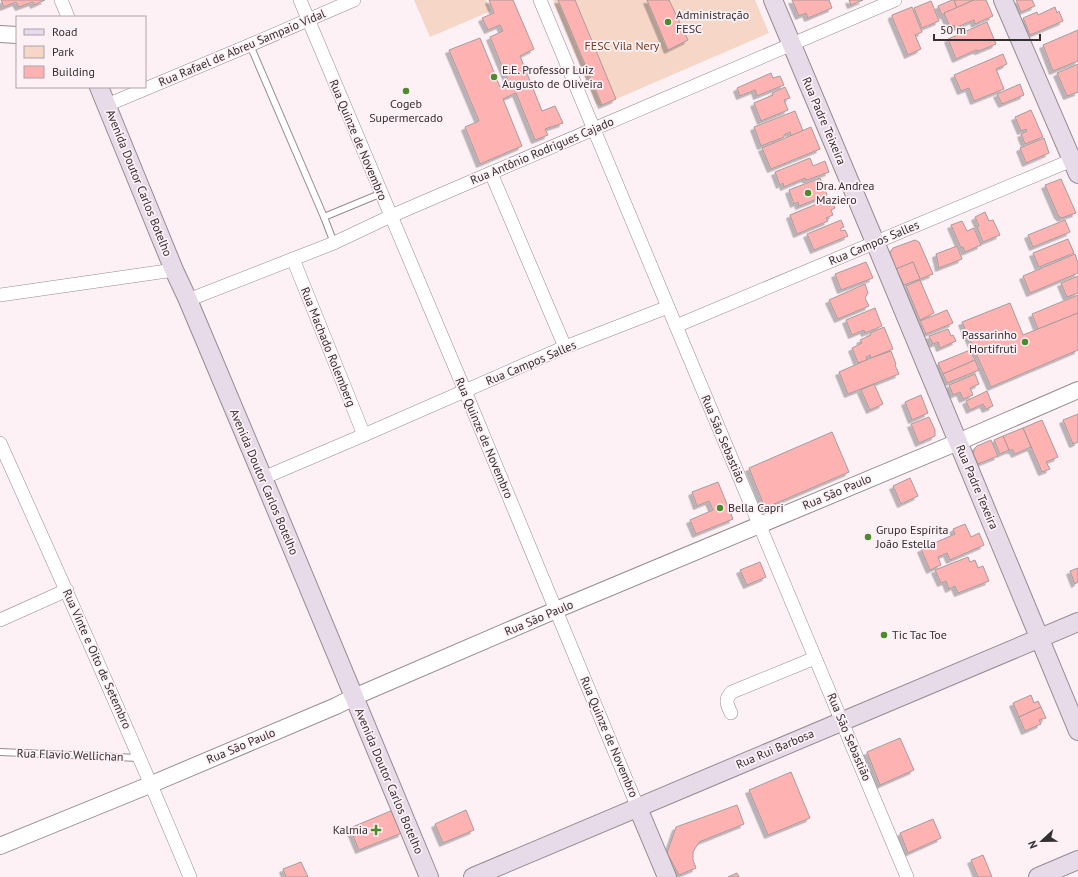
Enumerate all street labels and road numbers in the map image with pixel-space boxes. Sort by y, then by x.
street label: Rua Rafael de Abreu Sampaio Vidal [156,5,328,90]
street label: Rua Padre Teixeira [799,75,850,167]
street label: Rua Quinze de Novembro [326,77,391,203]
street label: Avenida Doutor Carlos Botelho [103,107,176,258]
street label: Rua Antônio Rodrigues Cajado [468,113,616,188]
street label: Rua Campos Salles [826,217,921,268]
street label: Rua Machado Rolemberg [298,285,359,409]
street label: Rua Campos Salles [483,337,578,388]
street label: Rua Quinze de Novembro [452,375,517,501]
street label: Rua São Sebastião [698,393,749,485]
street label: Avenida Doutor Carlos Botelho [227,407,302,557]
street label: Rua Padre Texeira [953,442,1002,531]
street label: Rua São Paulo [800,470,873,513]
street label: Rua Vinte e Oito de Setembro [60,587,135,731]
street label: Rua São Paulo [502,596,575,639]
street label: Rua Quinze de Novembro [577,674,642,800]
street label: Rua São Sebastião [824,691,875,783]
street label: Avenida Doutor Carlos Botelho [352,706,427,856]
street label: Rua São Paulo [204,724,277,767]
street label: Rua Rui Barbosa [733,725,816,772]
street label: Rua Flavio Wellichan [16,745,124,764]

